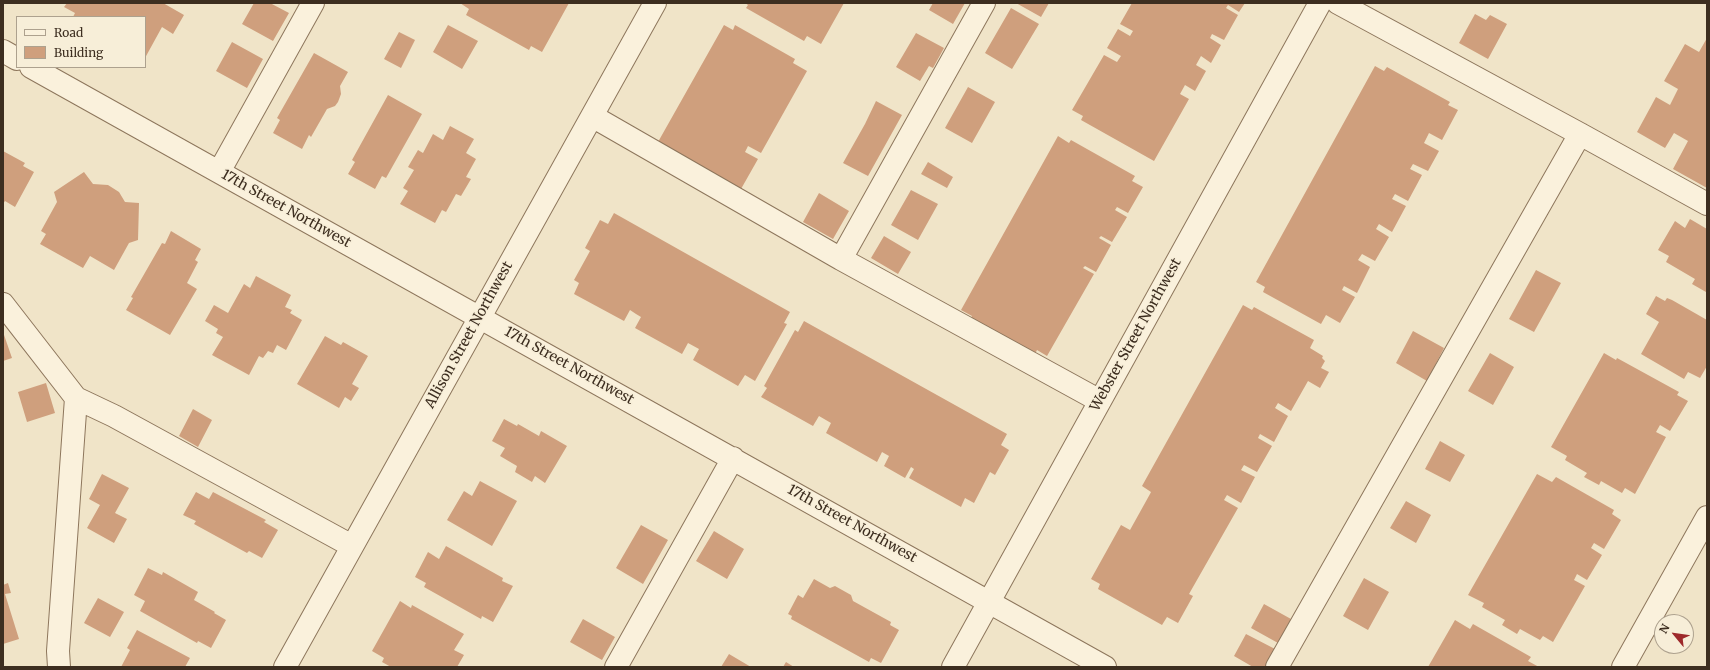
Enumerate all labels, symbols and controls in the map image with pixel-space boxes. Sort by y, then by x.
legend [16,16,146,68]
text: Road [54,25,83,40]
text: Building [54,45,103,60]
street label: 17th Street Northwest [218,166,354,252]
street label: Webster Street Northwest [1087,256,1185,414]
street label: Allison Street Northwest [422,259,516,411]
street label: 17th Street Northwest [501,323,637,409]
street label: 17th Street Northwest [784,481,920,567]
north arrow [1654,614,1694,654]
text: N [1656,621,1673,636]

